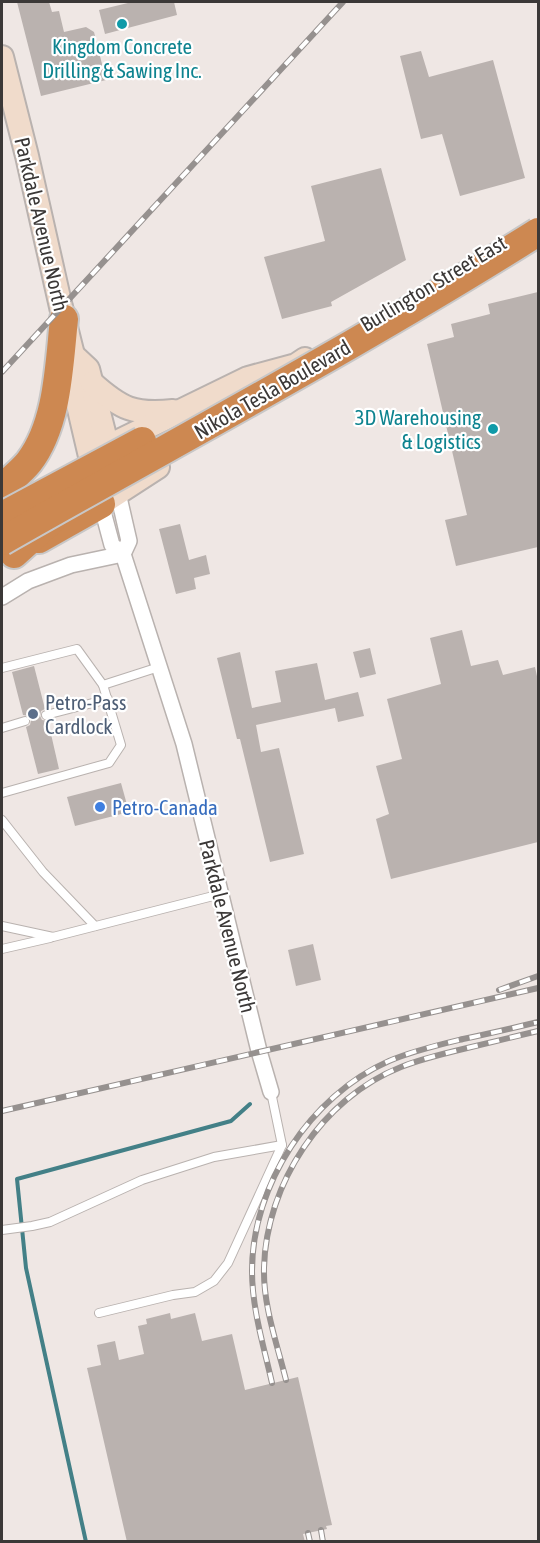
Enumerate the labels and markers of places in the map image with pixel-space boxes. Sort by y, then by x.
marker: Kingdom Concrete Drilling & Sawing Inc. [115,17,129,31]
place label: Kingdom Concrete Drilling & Sawing Inc. [42,34,202,82]
place label: 3D Warehousing & Logistics [355,405,481,453]
marker: 3D Warehousing & Logistics [486,422,500,436]
place label: Petro-Pass Cardlock [45,690,126,738]
marker: Petro-Pass Cardlock [26,707,40,721]
place label: Petro-Canada [112,795,218,819]
marker: Petro-Canada [93,800,107,814]

